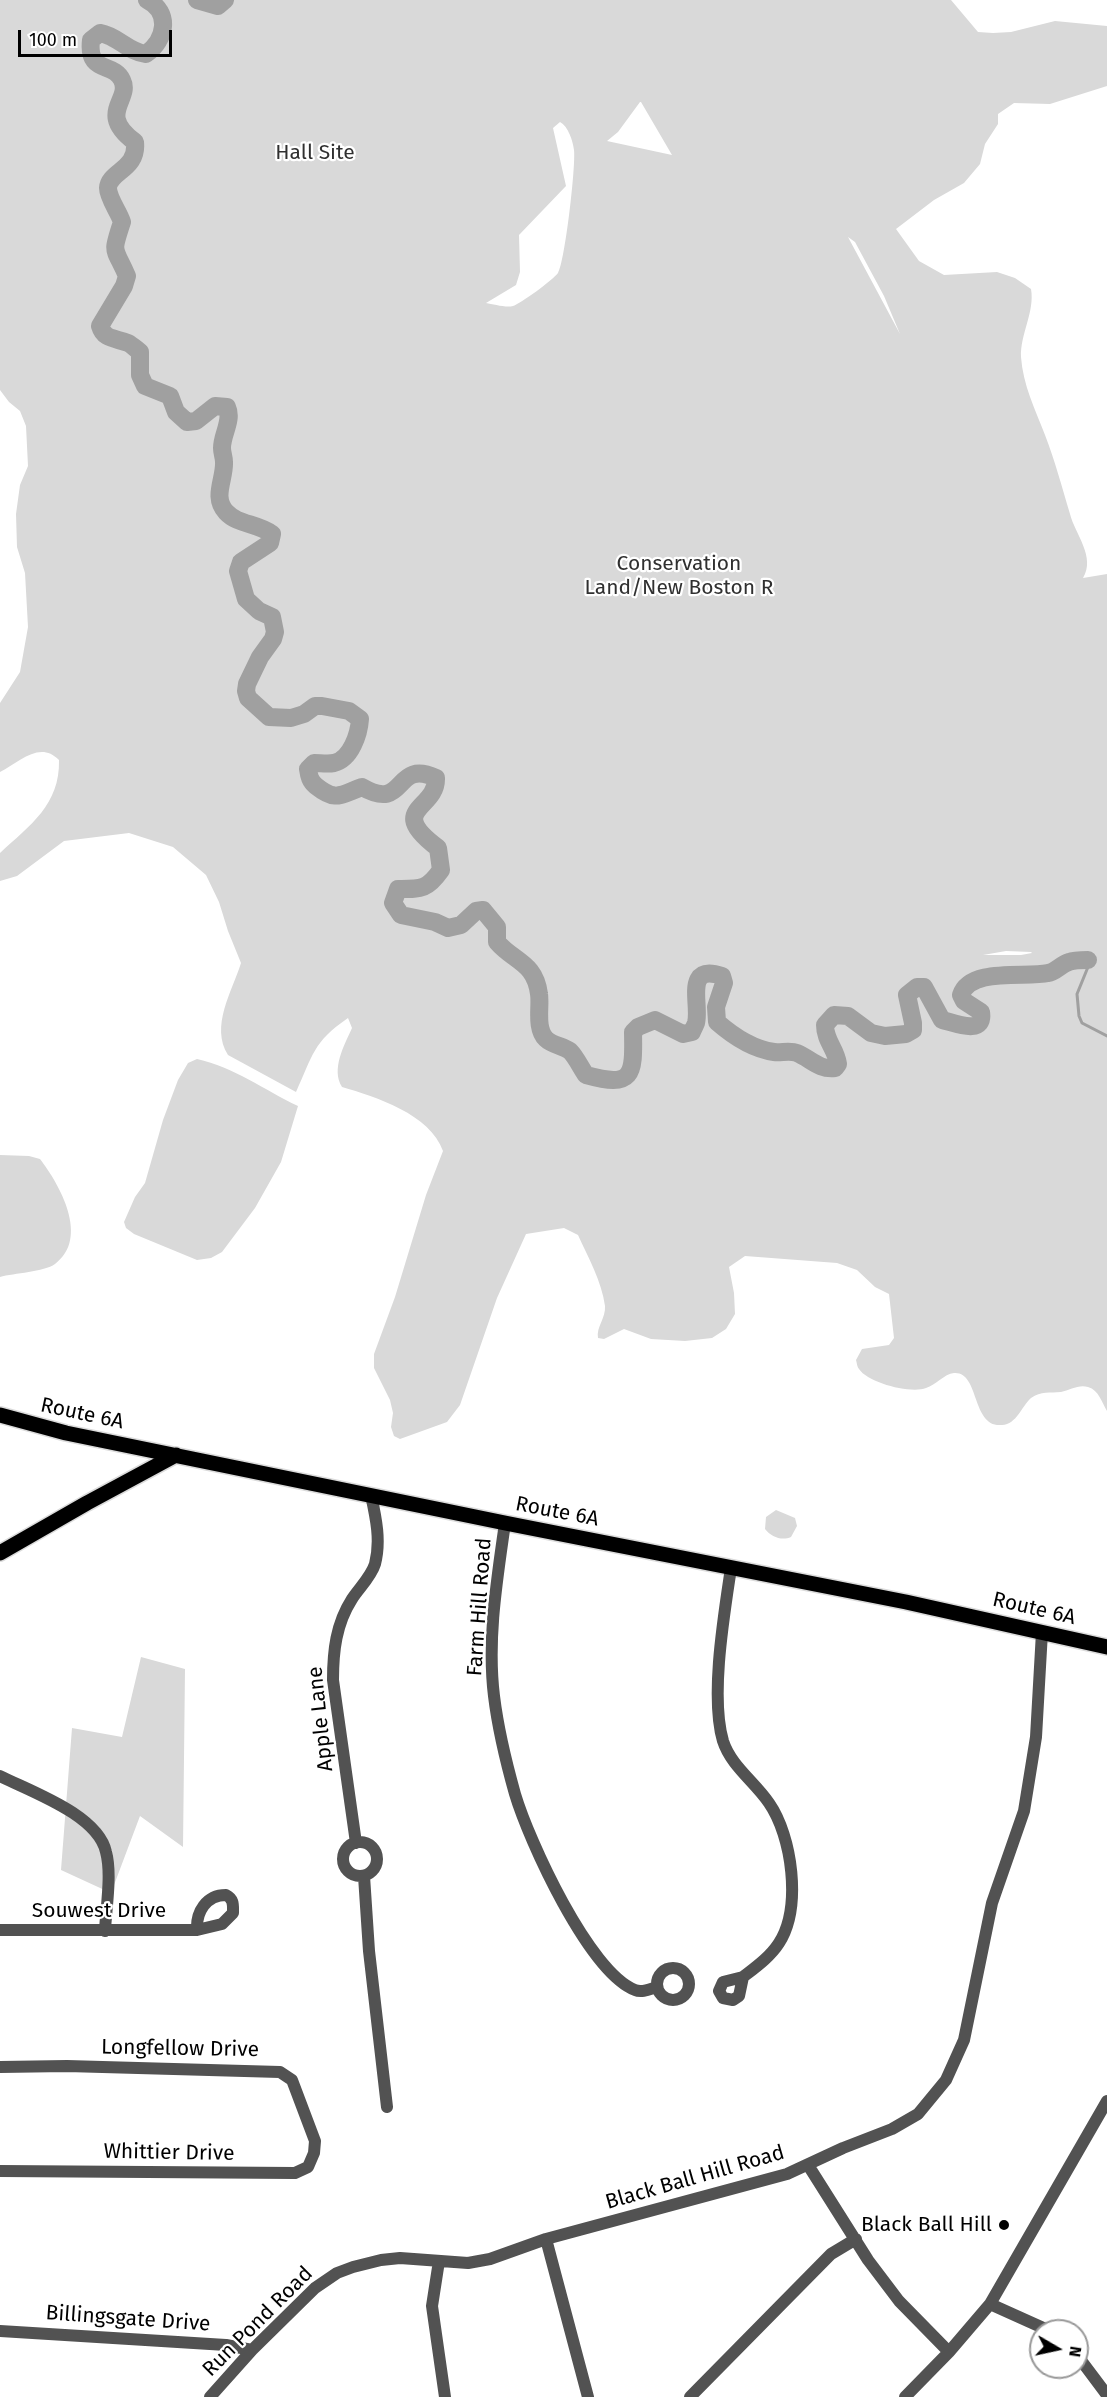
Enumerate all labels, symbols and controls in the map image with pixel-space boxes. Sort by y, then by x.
scale bar [21,18,176,56]
text: 100 m [29,29,77,51]
park label: Hall Site [275,140,355,166]
park label: Conservation Land/New Boston R [585,551,773,601]
street label: Route 6A [38,1393,126,1435]
street label: Route 6A [513,1492,601,1532]
street label: Farm Hill Road [463,1537,497,1677]
street label: Route 6A [990,1587,1078,1631]
street label: Apple Lane [303,1665,339,1773]
street label: Souwest Drive [32,1898,166,1924]
street label: Longfellow Drive [101,2035,259,2063]
street label: Whittier Drive [103,2139,235,2167]
street label: Black Ball Hill Road [603,2140,787,2216]
place label: Black Ball Hill [861,2212,992,2238]
marker: Black Ball Hill [997,2218,1011,2232]
street label: Run Pond Road [198,2262,318,2382]
street label: Billingsgate Drive [45,2301,211,2337]
north arrow [1029,2319,1089,2379]
text: N [1065,2345,1086,2358]

